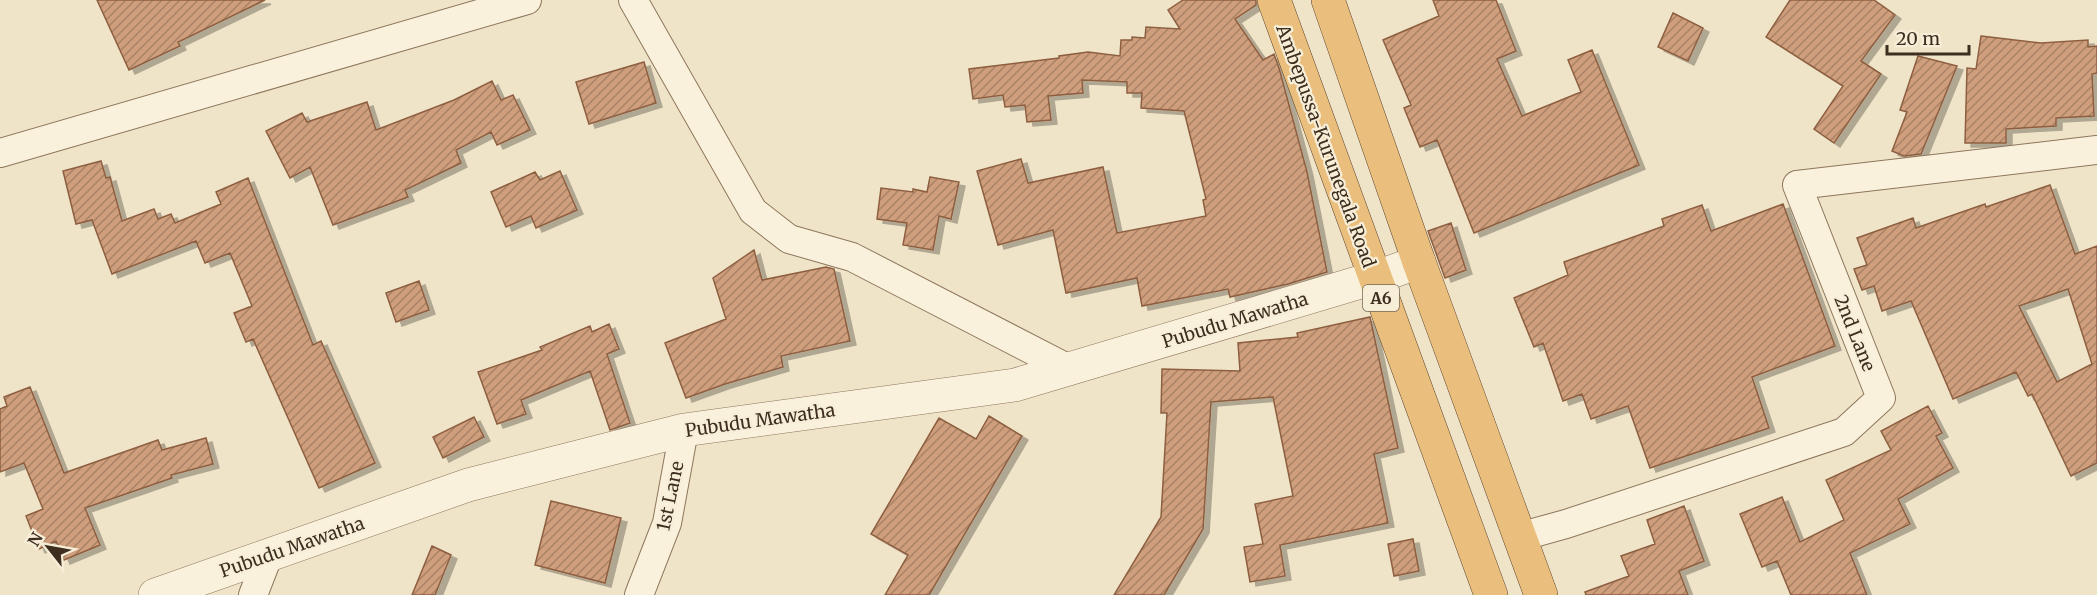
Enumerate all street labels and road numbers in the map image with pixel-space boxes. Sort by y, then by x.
street label: Ambepussa-Kurunegala Road [1271,20,1381,271]
road number: A6 [1363,285,1399,311]
street label: Pubudu Mawatha [1159,287,1311,353]
street label: 2nd Lane [1829,291,1881,375]
street label: Pubudu Mawatha [683,398,837,442]
street label: 1st Lane [651,459,689,533]
street label: Pubudu Mawatha [217,511,368,583]

